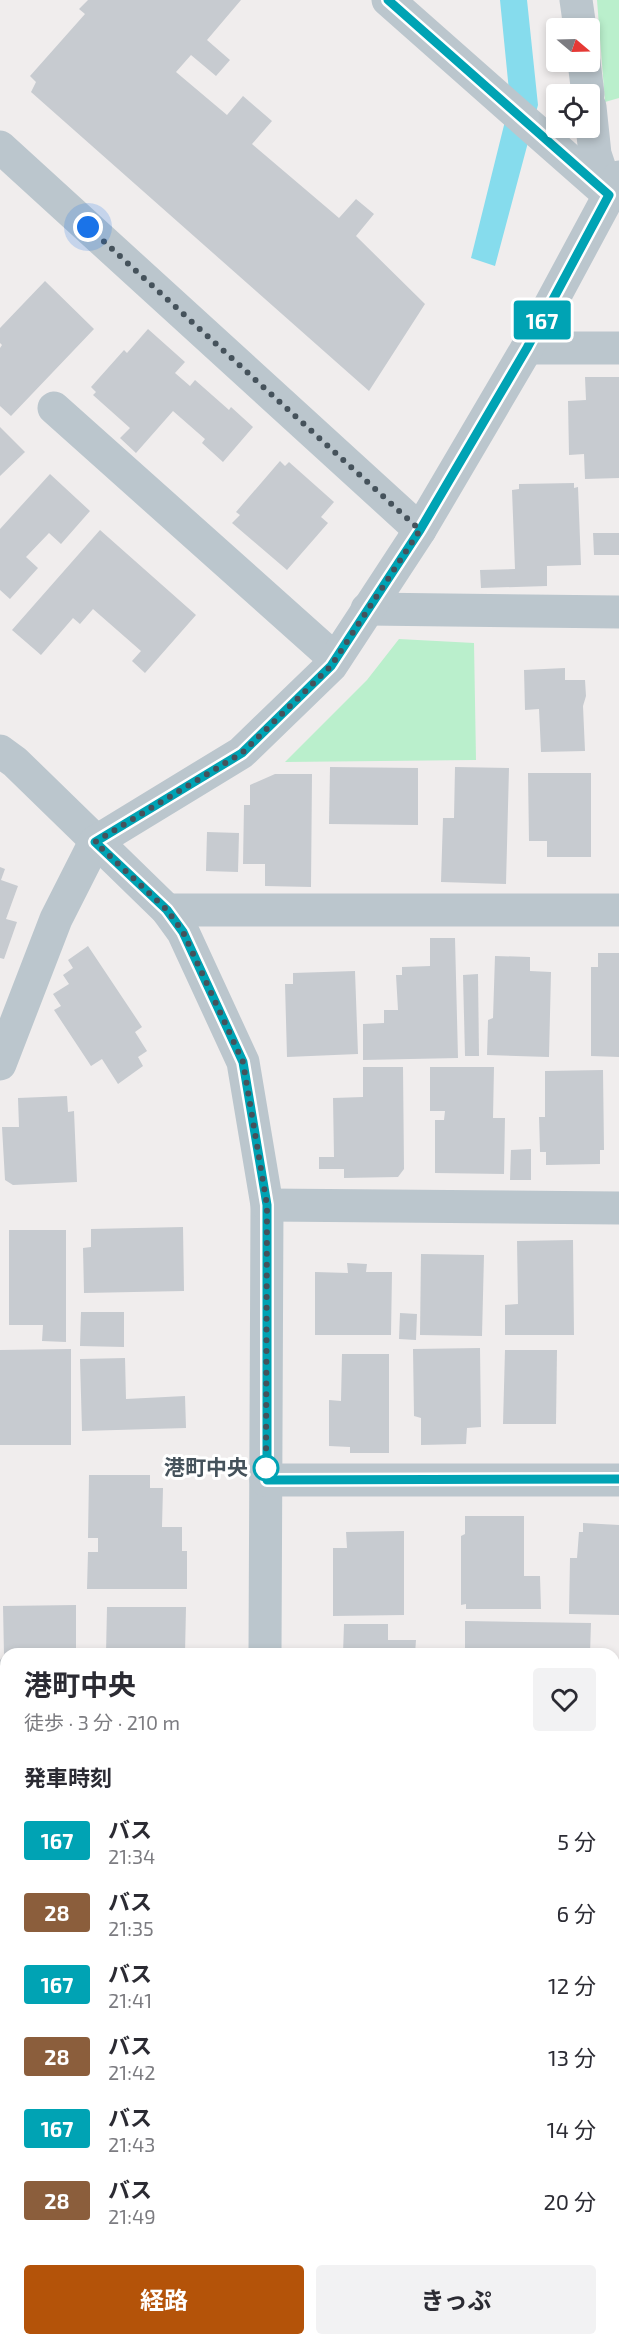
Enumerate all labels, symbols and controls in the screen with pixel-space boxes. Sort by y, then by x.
north arrow [546,18,600,72]
map controls [546,18,600,138]
button: locate [546,84,600,138]
your location [73,212,103,242]
line badge: 167 [508,300,576,340]
text: 167 [526,308,558,333]
place label: 港町中央 [164,1454,248,1479]
marker: 港町中央 [253,1455,279,1481]
text: 港町中央 [24,1667,136,1701]
button: heart [533,1668,596,1731]
text: 徒歩 · 3 分 · 210 m [24,1710,180,1734]
text: 発車時刻 [24,1764,112,1790]
text: バス [108,1816,152,1842]
text: 167 [41,1828,73,1853]
text: 5 分 [557,1828,596,1854]
text: 21:34 [108,1844,155,1868]
text: バス [108,1888,152,1914]
text: 28 [44,1900,70,1925]
text: 6 分 [557,1900,596,1926]
text: 21:35 [108,1916,154,1940]
text: バス [108,1960,152,1986]
text: 167 [41,1972,73,1997]
text: 12 分 [548,1972,596,1998]
text: 21:41 [108,1988,152,2012]
text: バス [108,2032,152,2058]
text: 28 [44,2044,70,2069]
text: 13 分 [548,2044,596,2070]
text: 21:42 [108,2060,155,2084]
text: バス [108,2104,152,2130]
text: 167 [41,2116,73,2141]
text: 14 分 [547,2116,596,2142]
text: 21:43 [108,2132,155,2156]
text: バス [108,2176,152,2202]
text: 28 [44,2188,70,2213]
text: 20 分 [543,2188,596,2214]
text: 21:49 [108,2204,156,2228]
button: 経路 [24,2265,304,2334]
button: きっぷ [316,2265,596,2334]

